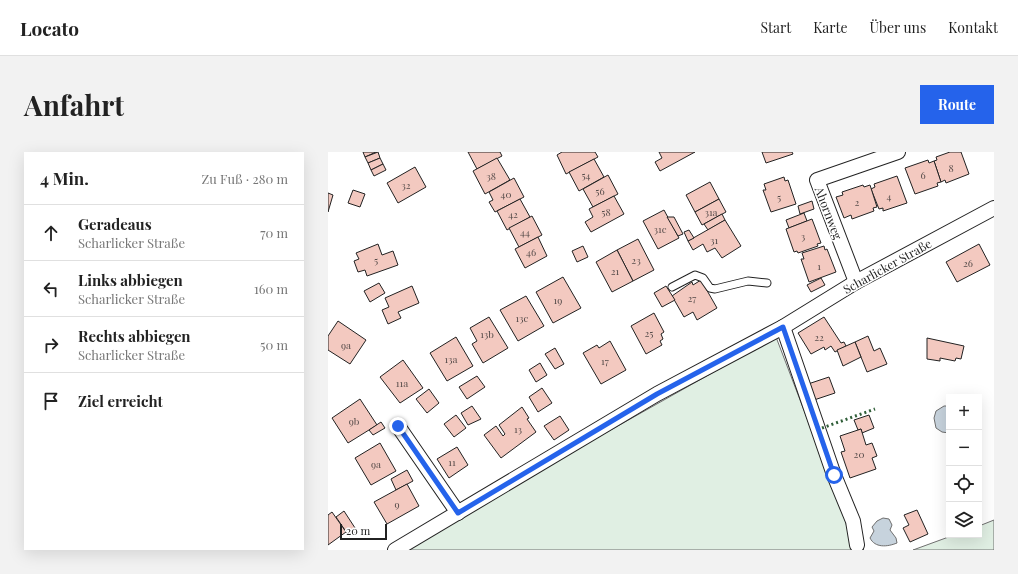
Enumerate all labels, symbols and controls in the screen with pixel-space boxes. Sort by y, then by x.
text: Locato [20,15,79,41]
text: Start [760,18,791,37]
text: Karte [813,18,848,37]
text: Über uns [870,18,926,37]
text: Kontakt [948,18,998,37]
button: Route [920,85,994,124]
text: Anfahrt [24,86,124,123]
house number: 8 [948,161,954,175]
text: 4 Min. [40,167,89,189]
house number: 54 [581,168,591,182]
house number: 6 [920,168,926,182]
house number: 38 [486,169,496,183]
text: Zu Fuß · 280 m [202,170,288,187]
house number: 32 [401,178,411,192]
street label: Ahornweg [811,183,847,242]
house number: 56 [595,184,605,198]
house number: 40 [501,187,511,201]
house number: 4 [887,189,892,203]
house number: 5 [777,190,781,204]
house number: 2 [855,195,860,209]
house number: 58 [601,205,611,219]
house number: 31a [704,205,718,219]
house number: 42 [508,207,518,221]
text: Geradeaus [78,214,152,234]
icon: ahead [40,222,62,244]
house number: 31c [653,222,667,236]
text: 70 m [260,224,288,241]
house number: 44 [520,225,530,239]
house number: 3 [801,229,806,243]
house number: 31 [710,233,718,247]
text: Scharlicker Straße [78,234,185,251]
street label: Scharlicker Straße [840,235,934,297]
house number: 46 [526,245,536,259]
house number: 5 [374,253,378,267]
house number: 23 [631,253,641,267]
house number: 26 [963,256,973,270]
house number: 1 [817,259,821,273]
house number: 21 [611,264,620,278]
text: Links abbiegen [78,270,183,290]
icon: left [40,278,62,300]
text: 160 m [254,280,288,297]
text: Scharlicker Straße [78,290,185,307]
house number: 27 [688,291,696,305]
house number: 19 [554,293,562,307]
house number: 13c [516,311,529,325]
text: Rechts abbiegen [78,326,191,346]
house number: 25 [645,326,653,340]
house number: 13b [480,327,494,341]
house number: 22 [814,330,824,344]
icon: right [40,334,62,356]
text: 50 m [260,336,288,353]
house number: 9a [341,338,351,352]
text: Scharlicker Straße [78,346,185,363]
house number: 13a [444,352,458,366]
house number: 17 [601,354,609,368]
house number: 11a [396,376,408,390]
icon: arrive [40,390,62,412]
text: Ziel erreicht [78,391,163,411]
map controls [946,394,982,538]
button: + [946,394,982,430]
house number: 9b [349,414,360,428]
route end [389,417,407,435]
house number: 13 [514,422,523,436]
button: − [946,430,982,466]
house number: 20 [854,447,864,461]
house number: 11 [448,455,456,469]
house number: 9a [371,457,381,471]
route start [825,466,843,484]
button: locate [946,466,982,502]
house number: 9 [394,497,400,511]
button: layers [946,502,982,538]
scale bar [340,522,387,541]
text: 20 m [346,523,370,538]

